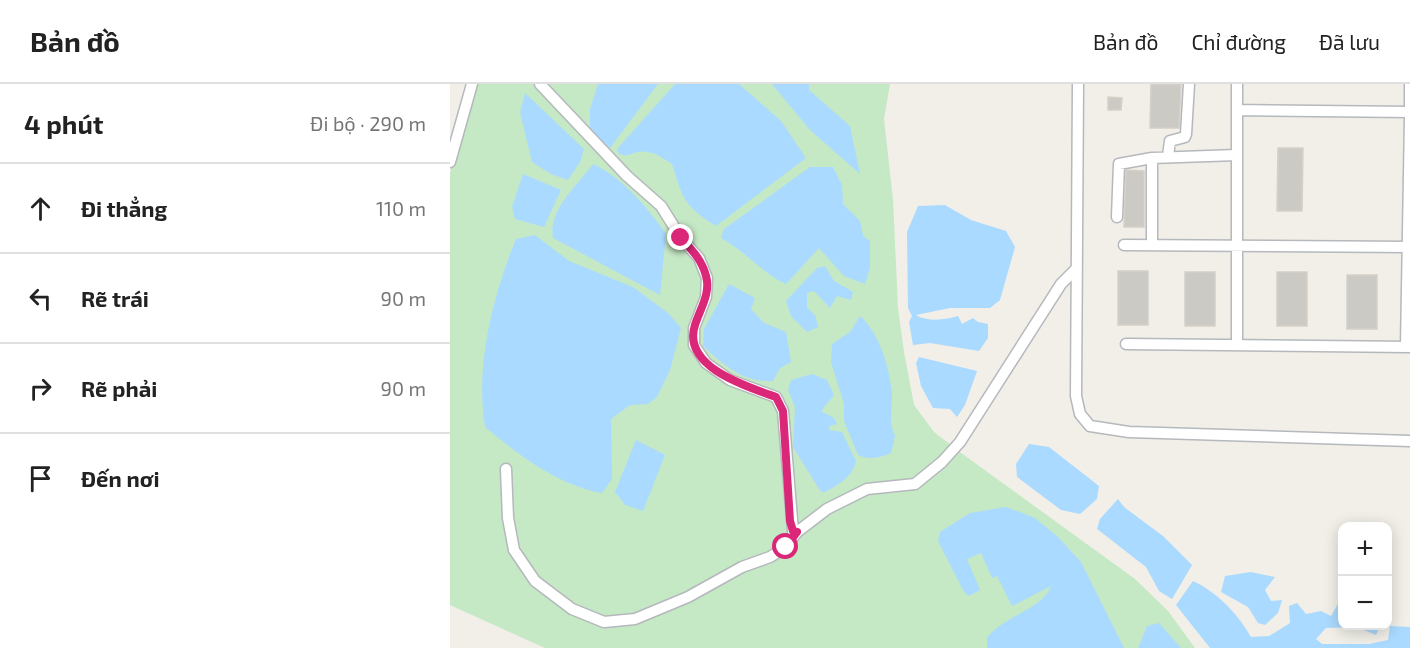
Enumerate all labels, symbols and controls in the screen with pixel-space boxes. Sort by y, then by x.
text: Bản đồ [30,24,120,58]
text: Bản đồ [1093,29,1158,54]
text: Chỉ đường [1191,29,1286,54]
text: Đã lưu [1319,29,1380,54]
text: 4 phút [24,108,103,139]
text: Đi bộ · 290 m [310,111,426,135]
icon: ahead [24,192,57,225]
text: Đi thẳng [81,195,167,221]
text: 110 m [376,196,426,220]
route end [667,224,693,250]
icon: left [24,282,57,315]
text: Rẽ trái [81,285,149,311]
text: 90 m [381,286,426,310]
icon: right [24,372,57,405]
text: Rẽ phải [81,375,157,401]
text: 90 m [381,376,426,400]
icon: arrive [24,462,57,495]
text: Đến nơi [81,465,159,491]
map controls [1338,522,1392,630]
button: + [1338,522,1392,576]
route start [772,533,798,559]
button: − [1338,576,1392,630]

